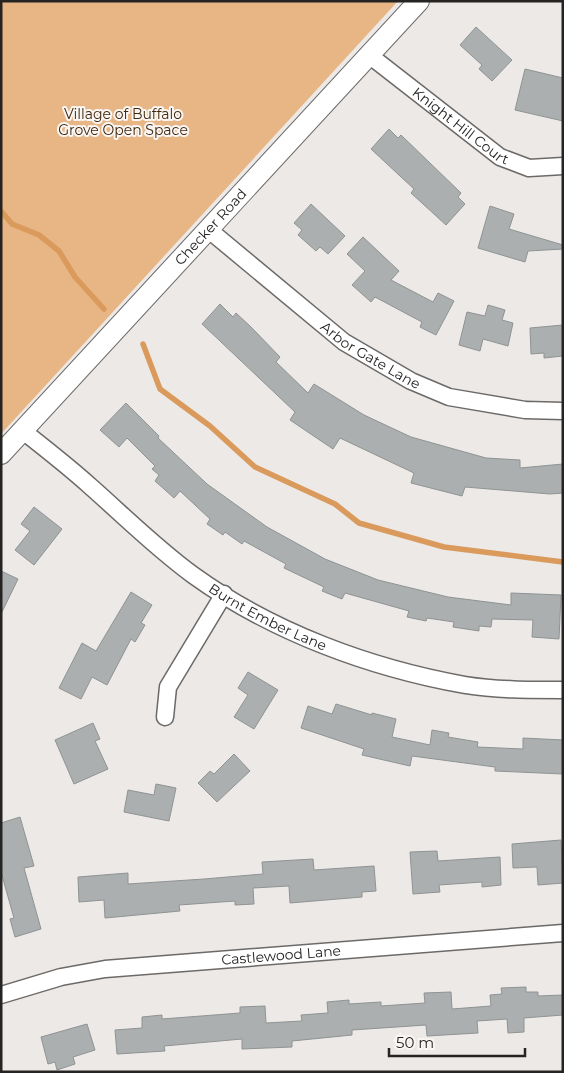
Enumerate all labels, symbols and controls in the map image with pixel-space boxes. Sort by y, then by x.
street label: Knight Hill Court [409,83,512,169]
park label: Village of Buffalo Grove Open Space [58,105,188,139]
street label: Checker Road [171,185,250,269]
street label: Arbor Gate Lane [317,317,423,393]
street label: Burnt Ember Lane [205,579,329,655]
street label: Castlewood Lane [221,941,342,969]
scale bar [389,1026,525,1058]
text: 50 m [396,1033,434,1052]

